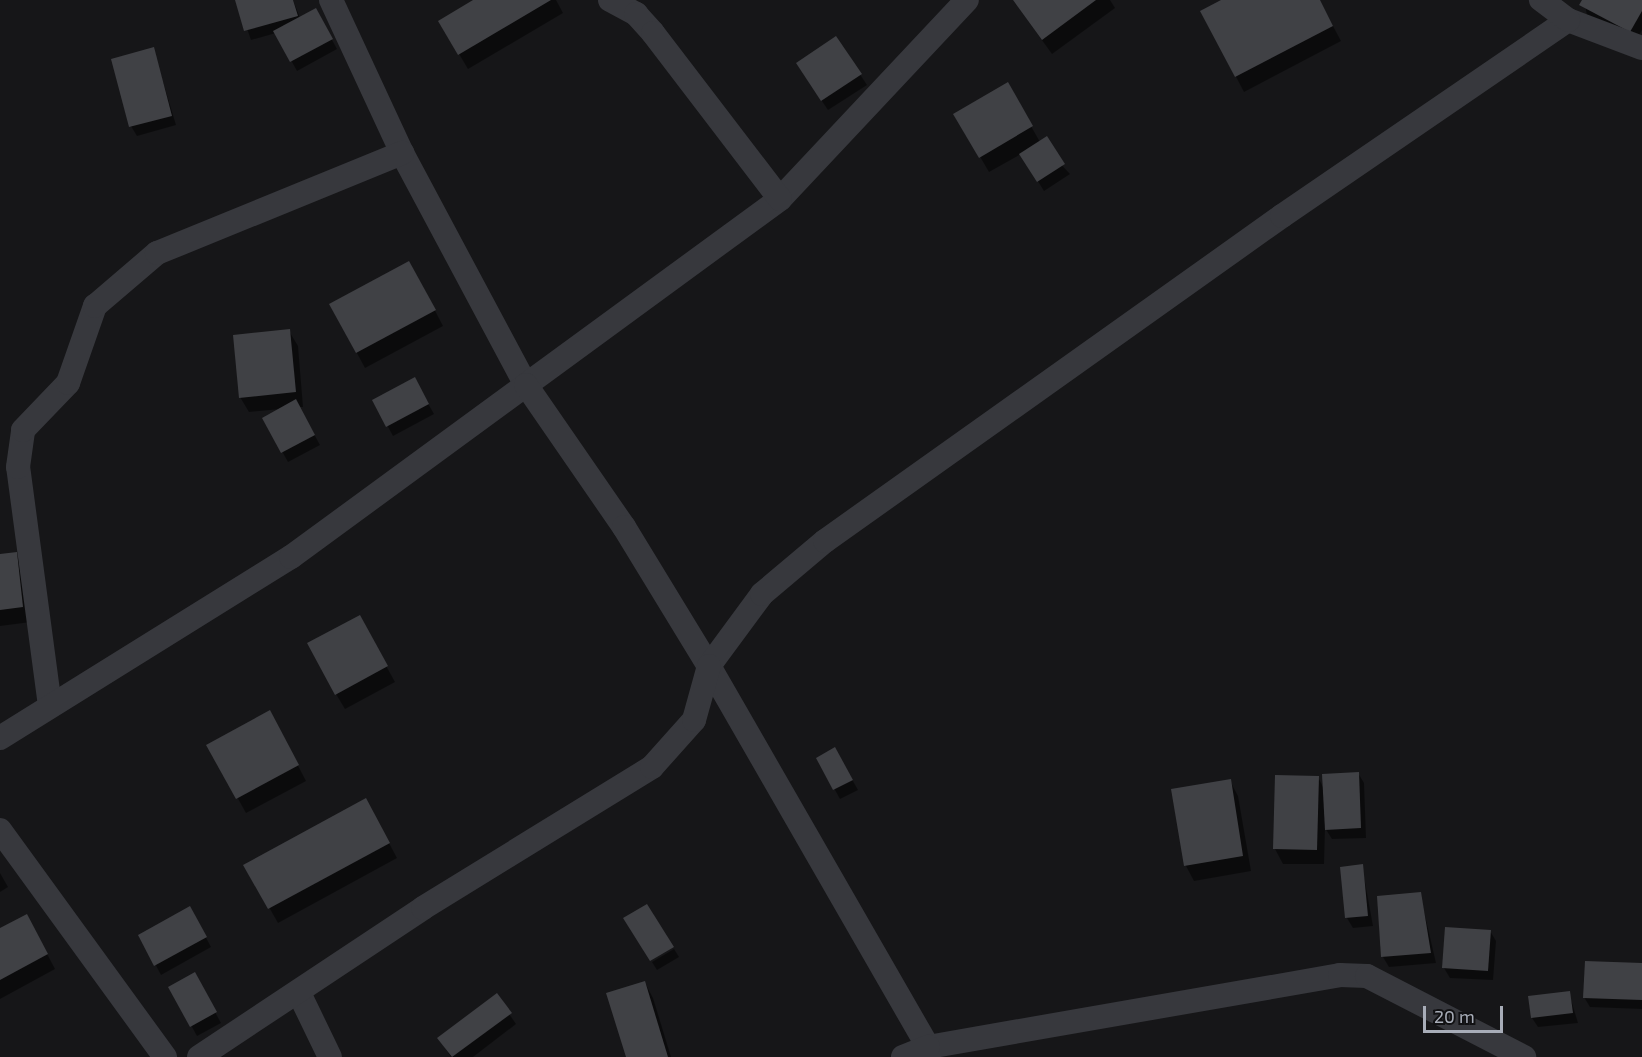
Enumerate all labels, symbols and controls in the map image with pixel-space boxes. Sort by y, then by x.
scale bar [1426,994,1506,1032]
text: 20 m [1434,1005,1475,1027]

